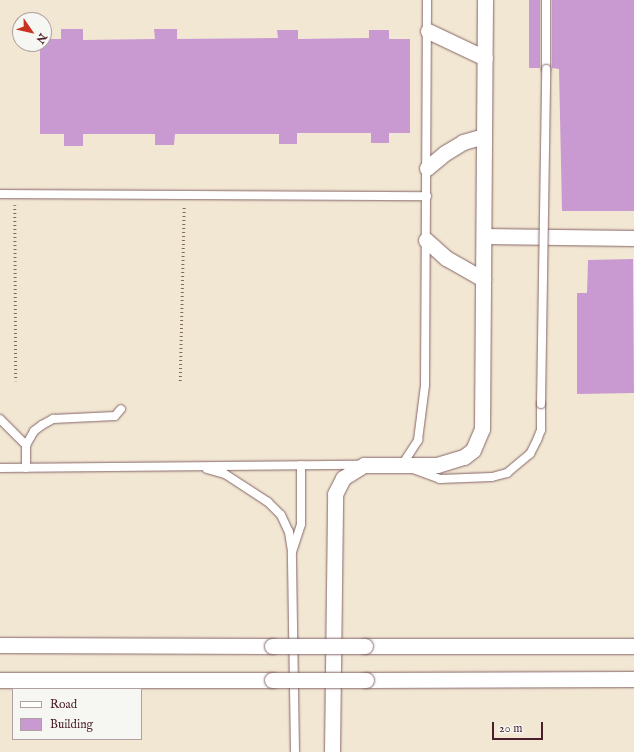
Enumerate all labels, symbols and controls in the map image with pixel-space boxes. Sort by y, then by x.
north arrow [12,12,52,52]
text: N [33,30,50,46]
legend [12,688,142,740]
text: Road [50,697,77,712]
scale bar [494,714,545,740]
text: Building [50,717,93,732]
text: 20 m [499,721,522,736]

